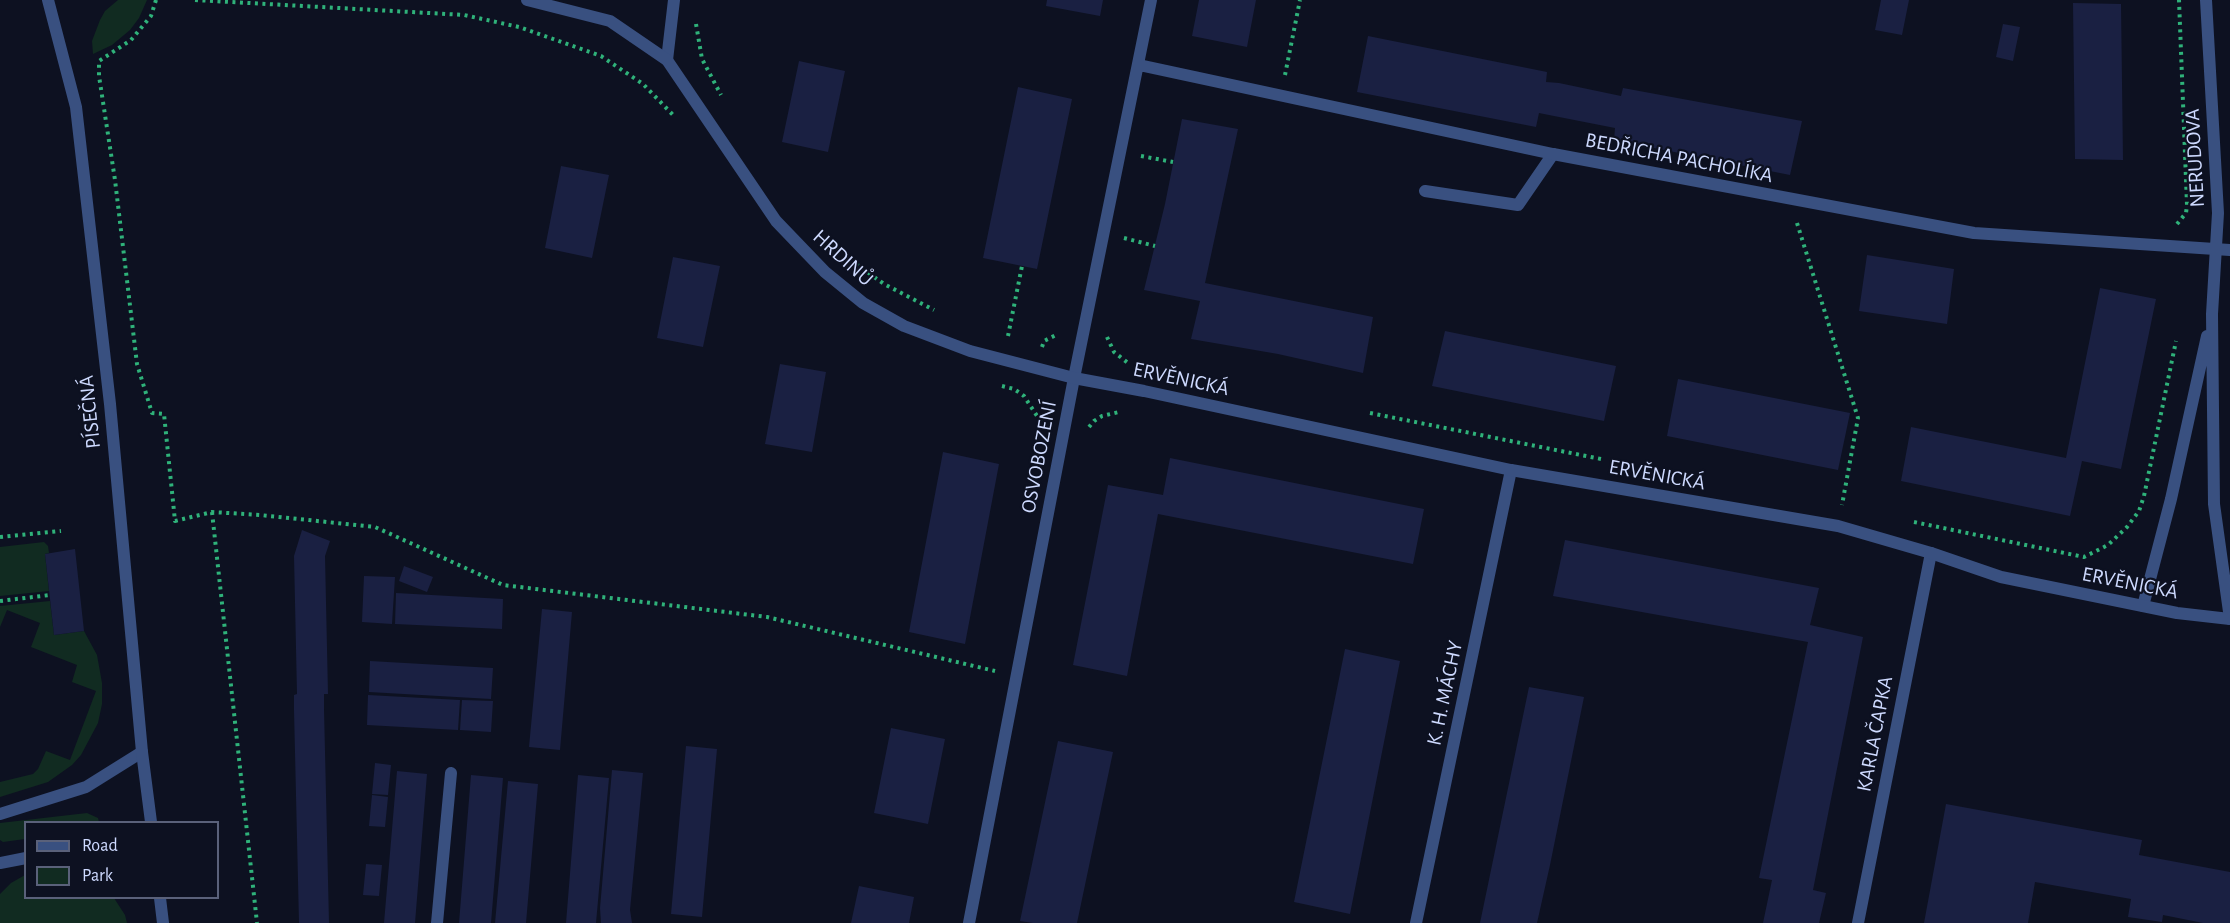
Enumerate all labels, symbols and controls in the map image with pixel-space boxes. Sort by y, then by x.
street label: NERUDOVA [2180,108,2210,208]
street label: BEDŘICHA PACHOLÍKA [1583,127,1775,189]
street label: HRDINŮ [808,224,878,292]
street label: ERVĚNICKÁ [1131,357,1231,401]
street label: PÍSEČNÁ [74,374,106,450]
street label: OSVOBOZENÍ [1016,399,1062,515]
street label: ERVĚNICKÁ [1607,454,1707,496]
street label: ERVĚNICKÁ [2080,561,2180,605]
street label: K. H. MÁCHY [1422,638,1468,748]
street label: KARLA ČAPKA [1851,674,1899,794]
legend [24,821,219,899]
text: Road [82,837,118,855]
text: Park [82,867,113,885]

